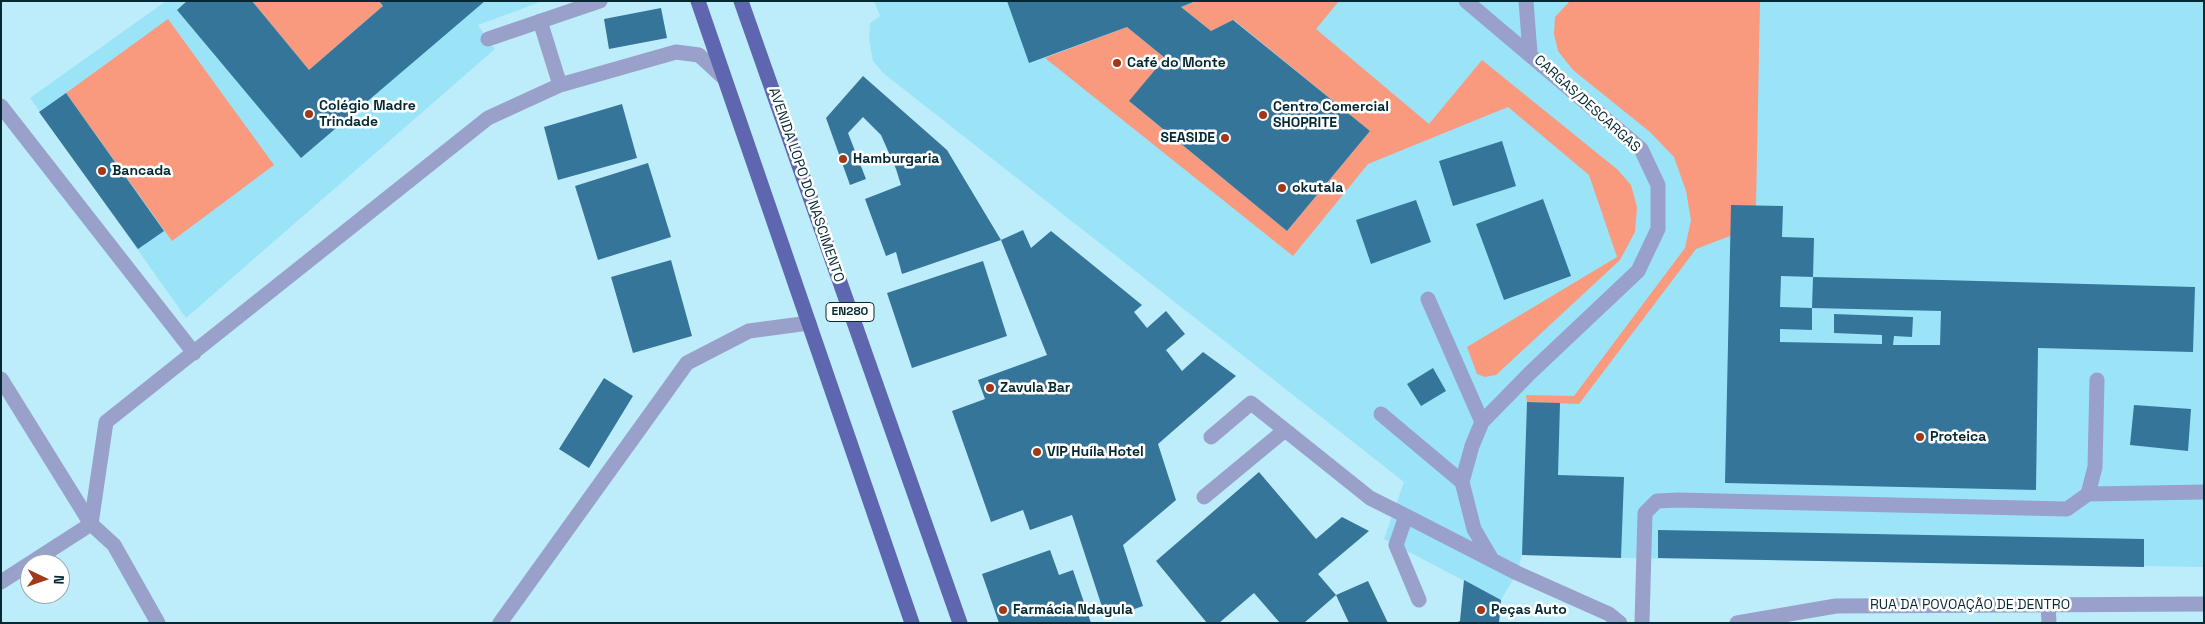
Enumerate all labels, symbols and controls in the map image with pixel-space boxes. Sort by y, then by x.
street label: CARGAS/DESCARGAS [1530,52,1644,156]
place label: Café do Monte [1127,55,1226,71]
marker: Café do Monte [1111,57,1123,69]
street label: AVENIDA LOPO DO NASCIMENTO [765,85,847,285]
place label: Colégio Madre Trindade [319,98,416,130]
place label: Centro Comercial SHOPRITE [1273,99,1389,132]
marker: Colégio Madre Trindade [303,108,315,120]
marker: Centro Comercial SHOPRITE [1257,109,1269,121]
place label: SEASIDE [1161,130,1215,146]
marker: SEASIDE [1219,132,1231,144]
place label: Hamburgaria [853,151,939,167]
marker: Hamburgaria [837,153,849,165]
place label: Bancada [112,163,171,179]
marker: Bancada [96,165,108,177]
place label: okutala [1292,180,1343,196]
marker: okutala [1276,182,1288,194]
road number: EN280 [826,302,874,322]
place label: Zavula Bar [1000,380,1070,396]
marker: Zavula Bar [984,382,996,394]
place label: Proteica [1930,429,1986,445]
marker: Proteica [1914,431,1926,443]
place label: VIP Huíla Hotel [1047,444,1144,460]
marker: VIP Huíla Hotel [1031,446,1043,458]
north arrow [20,554,70,604]
text: N [50,575,68,585]
street label: RUA DA POVOAÇÃO DE DENTRO [1870,597,2070,613]
place label: Farmácia Ndayula [1013,602,1133,618]
place label: Peças Auto [1491,602,1567,618]
marker: Farmácia Ndayula [997,604,1009,616]
marker: Peças Auto [1475,604,1487,616]

